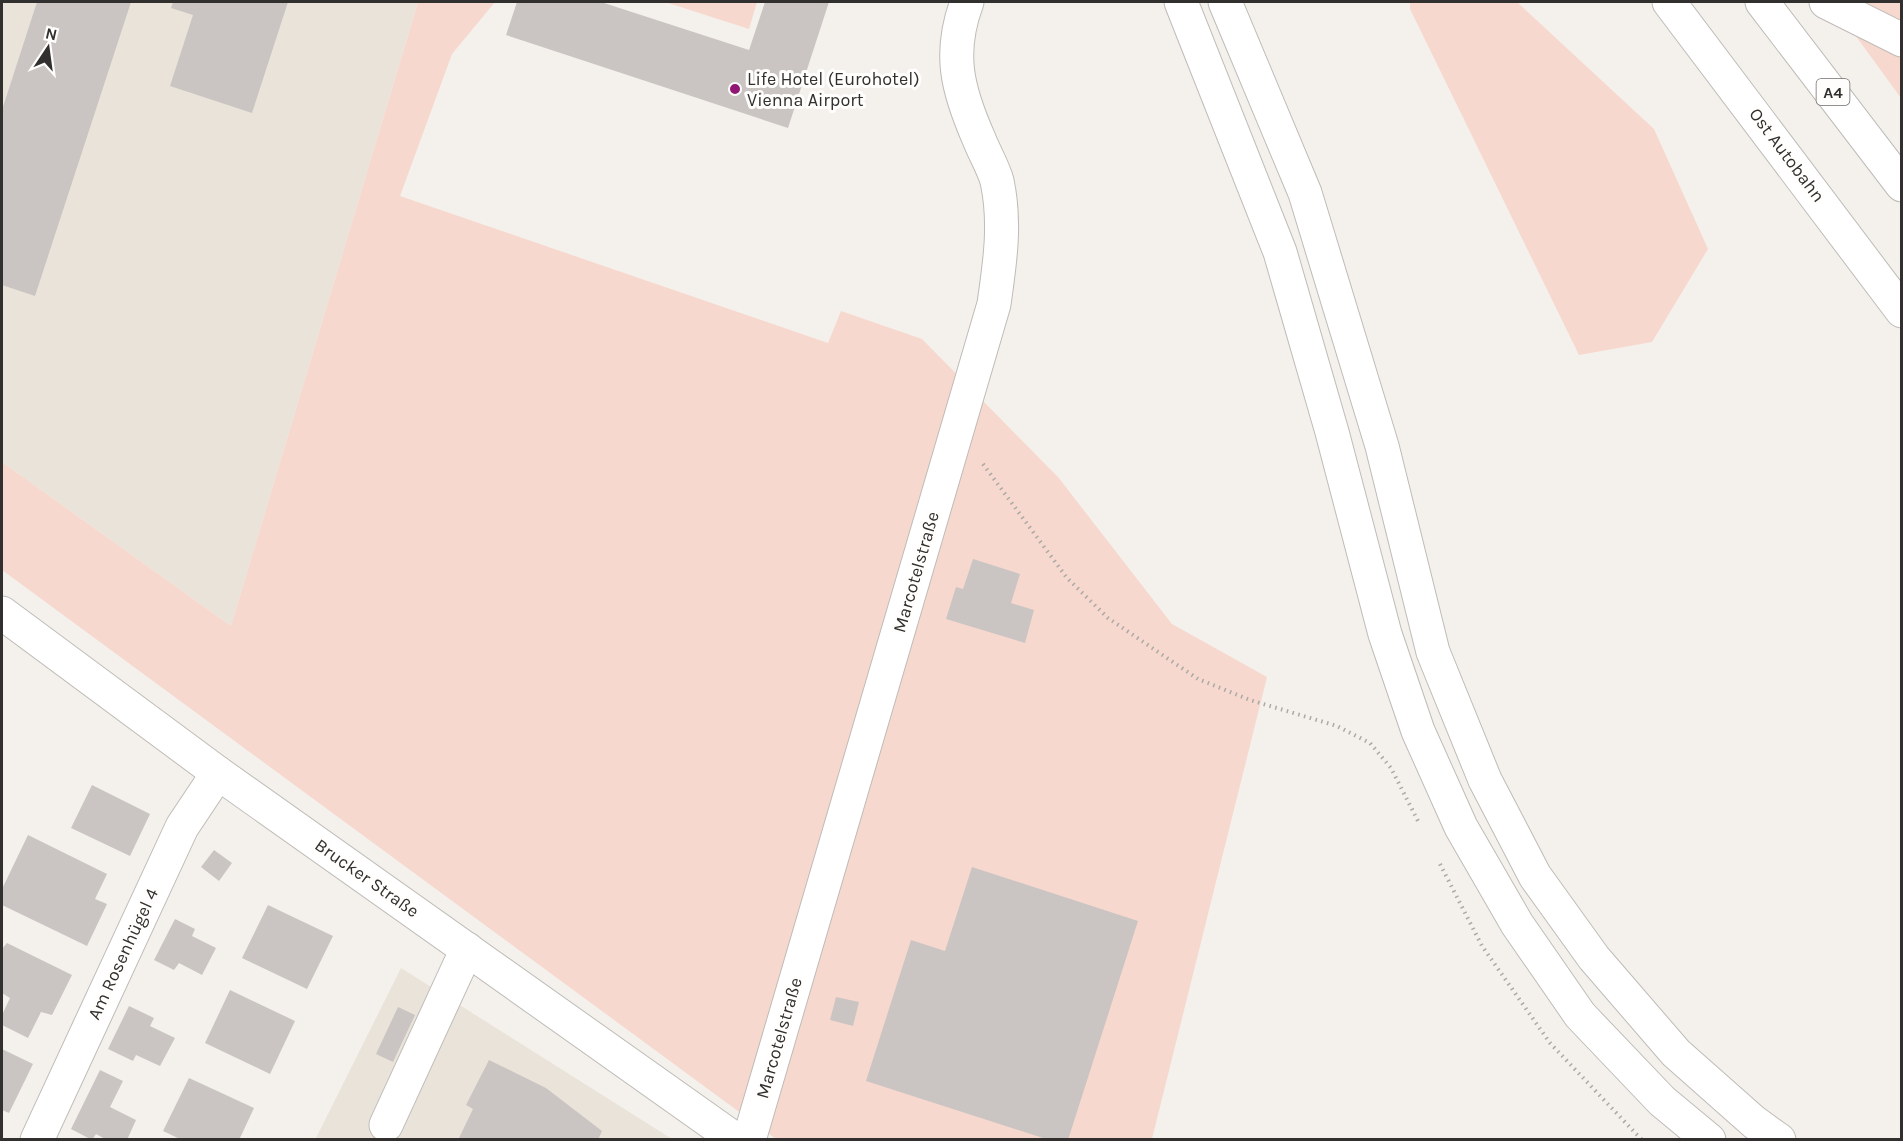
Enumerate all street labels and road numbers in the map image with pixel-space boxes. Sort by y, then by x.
road number: A4 [1816,79,1850,105]
street label: Ost Autobahn [1744,104,1830,206]
street label: Marcotelstraße [888,509,944,635]
street label: Brucker Straße [311,834,423,922]
street label: Am Rosenhügel 4 [83,885,163,1023]
street label: Marcotelstraße [751,975,807,1101]

